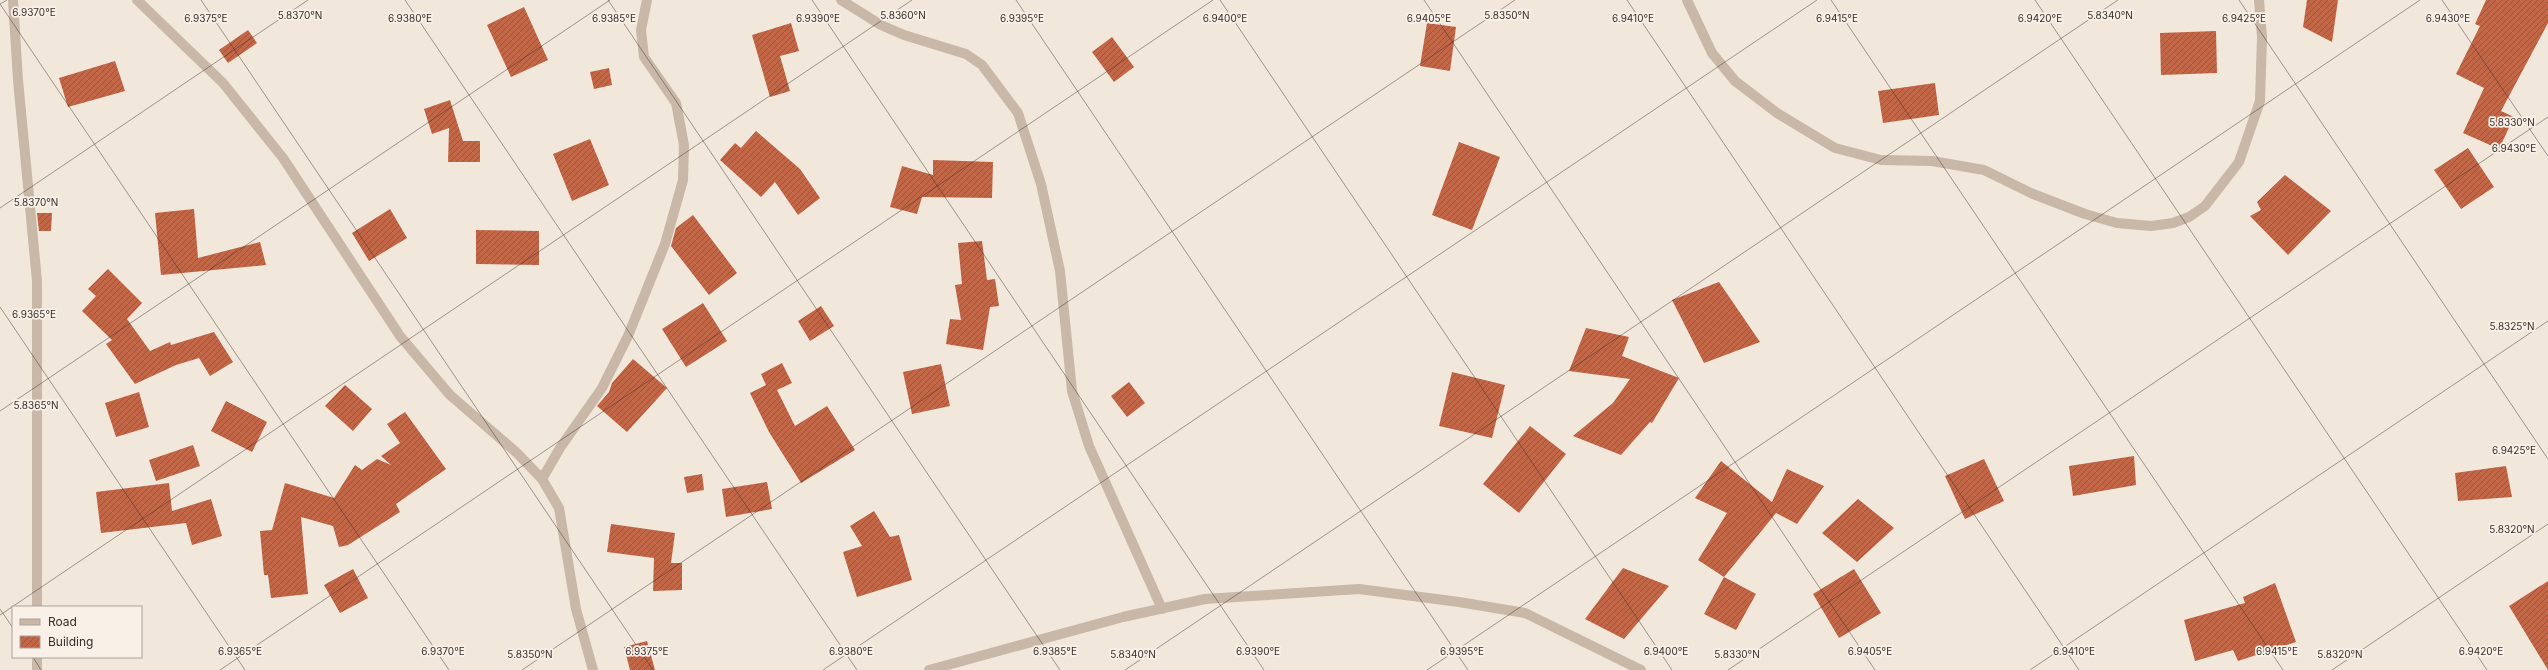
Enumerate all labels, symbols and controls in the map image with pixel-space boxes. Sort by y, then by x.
text: 6.9370°E [12,6,56,18]
text: 5.8370°N [278,9,322,21]
text: 5.8360°N [880,9,926,21]
text: 5.8350°N [1484,9,1530,21]
text: 5.8340°N [2087,9,2133,21]
text: 6.9375°E [184,12,228,24]
text: 6.9380°E [388,12,432,24]
text: 6.9385°E [592,12,636,24]
text: 6.9390°E [796,12,840,24]
text: 6.9395°E [1000,12,1044,24]
text: 6.9400°E [1203,12,1247,24]
text: 6.9405°E [1407,12,1451,24]
text: 6.9410°E [1612,12,1654,24]
text: 6.9415°E [1816,12,1858,24]
text: 6.9420°E [2018,12,2062,24]
text: 6.9425°E [2222,12,2266,24]
text: 6.9430°E [2426,12,2470,24]
text: 5.8330°N [2489,116,2535,128]
text: 6.9430°E [2492,142,2536,154]
text: 5.8370°N [14,196,58,208]
text: 6.9365°E [12,308,56,320]
text: 5.8325°N [2489,320,2535,332]
text: 5.8365°N [13,399,59,411]
text: 6.9425°E [2492,444,2536,456]
text: 5.8320°N [2489,523,2535,535]
legend [12,606,142,658]
text: Road [48,614,77,629]
text: Building [48,634,93,649]
text: 6.9365°E [218,645,262,657]
text: 6.9370°E [421,645,465,657]
text: 6.9375°E [625,645,669,657]
text: 6.9380°E [829,645,873,657]
text: 6.9385°E [1033,645,1077,657]
text: 6.9390°E [1236,645,1280,657]
text: 6.9395°E [1440,645,1484,657]
text: 6.9400°E [1644,645,1688,657]
text: 6.9405°E [1848,645,1892,657]
text: 6.9410°E [2053,645,2095,657]
text: 6.9415°E [2256,645,2298,657]
text: 6.9420°E [2459,645,2503,657]
text: 5.8350°N [507,648,553,660]
text: 5.8340°N [1110,648,1156,660]
text: 5.8330°N [1714,648,1760,660]
text: 5.8320°N [2317,648,2363,660]

